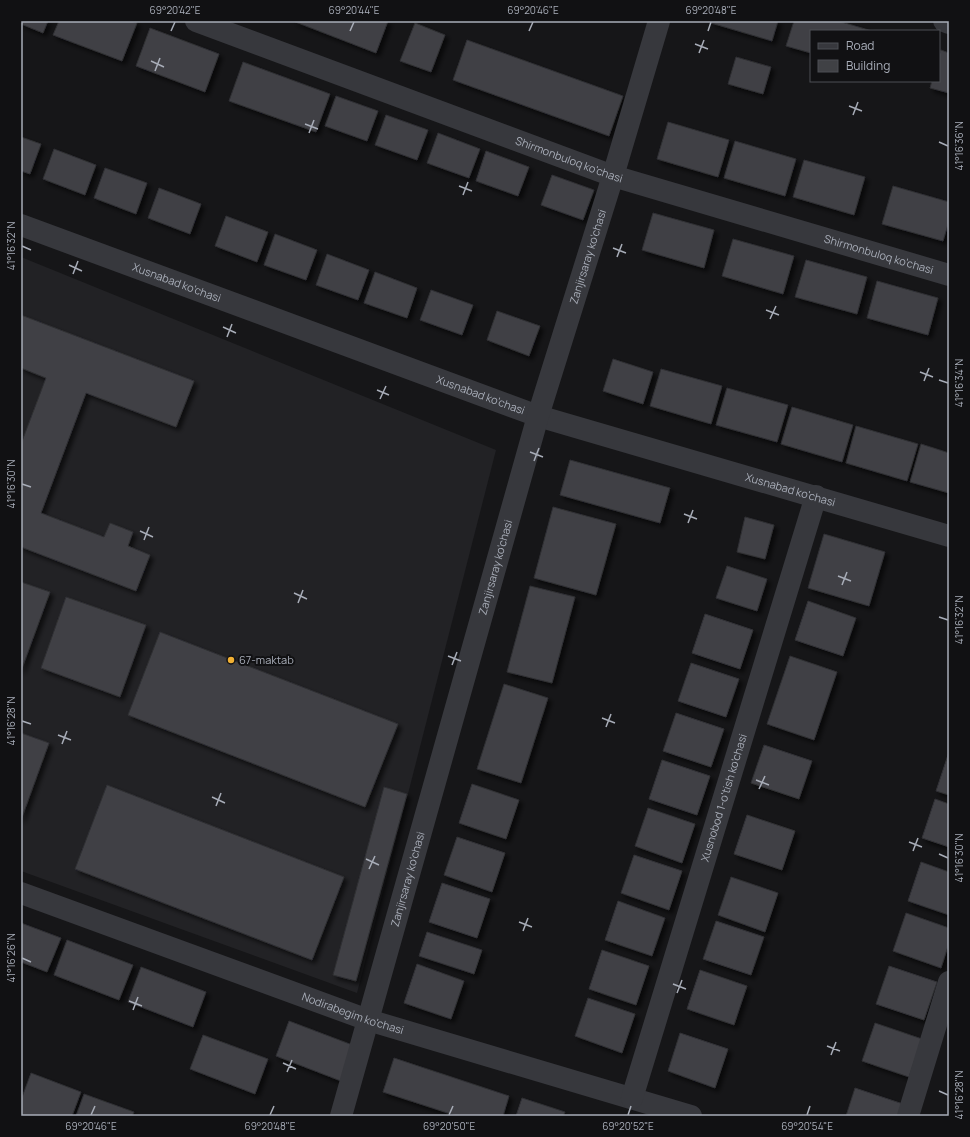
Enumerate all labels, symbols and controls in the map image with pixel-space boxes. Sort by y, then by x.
text: 69°20'42"E [150,3,201,17]
text: 69°20'44"E [329,3,380,17]
text: 69°20'46"E [507,3,559,17]
text: 69°20'48"E [686,3,737,17]
legend [810,30,940,82]
text: Road [846,37,874,54]
text: Building [846,57,890,74]
text: 41°16'36"N [952,121,966,171]
street label: Shirmonbuloq ko'chasi [513,132,625,185]
street label: Zanjirsaray ko'chasi [565,208,609,306]
text: 41°16'32"N [4,222,18,270]
street label: Shirmonbuloq ko'chasi [822,231,935,277]
street label: Xusnabad ko'chasi [131,259,223,305]
text: 41°16'34"N [952,359,966,407]
street label: Xusnabad ko'chasi [434,371,527,418]
text: 41°16'30"N [4,459,18,508]
street label: Xusnabad ko'chasi [744,469,837,509]
street label: Zanjirsaray ko'chasi [474,518,515,616]
text: 41°16'32"N [952,596,966,644]
place label: 67-maktab [239,652,294,667]
marker: 67-maktab [226,655,236,665]
text: 41°16'28"N [4,696,18,745]
street label: Xusnobod 1-o'tish ko'chasi [697,732,750,863]
street label: Zanjirsaray ko'chasi [387,830,428,928]
text: 41°16'30"N [952,833,966,882]
text: 41°16'26"N [4,933,18,983]
street label: Nodirabegim ko'chasi [300,988,406,1037]
text: 41°16'28"N [952,1070,966,1119]
text: 69°20'46"E [65,1119,117,1133]
text: 69°20'48"E [245,1119,296,1133]
text: 69°20'50"E [423,1119,475,1133]
text: 69°20'52"E [602,1119,654,1133]
text: 69°20'54"E [781,1119,833,1133]

